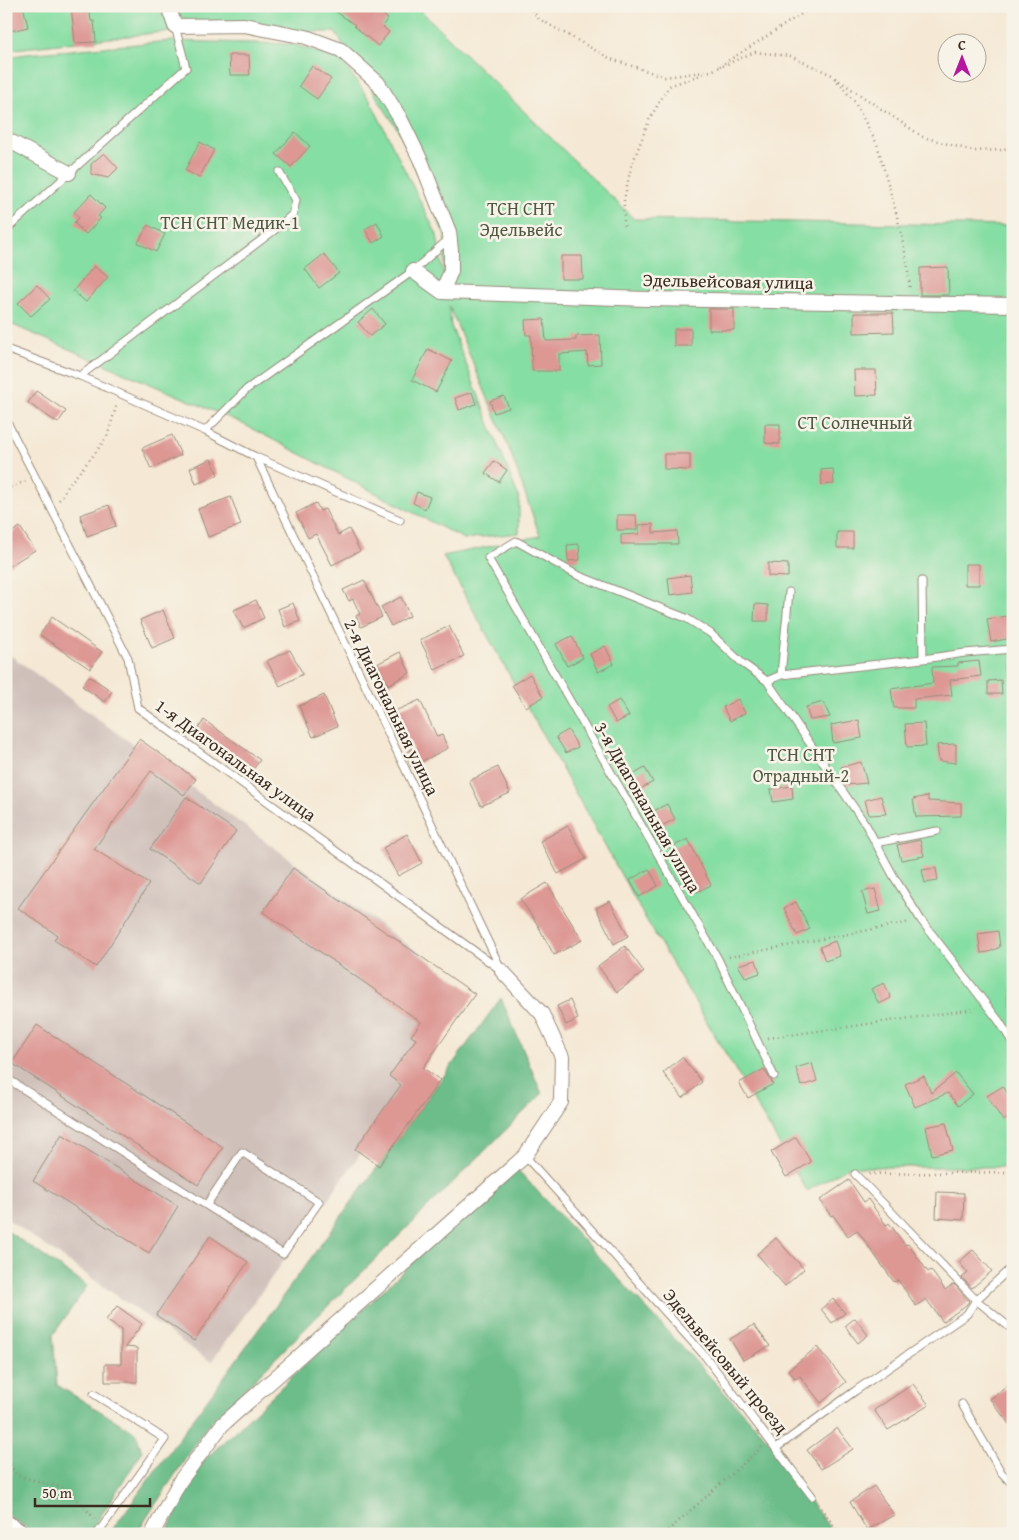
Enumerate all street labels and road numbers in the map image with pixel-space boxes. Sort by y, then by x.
street label: Эдельвейсовая улица [642,266,814,296]
street label: 2-я Диагональная улица [337,614,447,800]
street label: 1-я Диагональная улица [150,692,323,828]
street label: 3-я Диагональная улица [588,716,708,898]
street label: Эдельвейсовый проезд [657,1282,795,1440]

